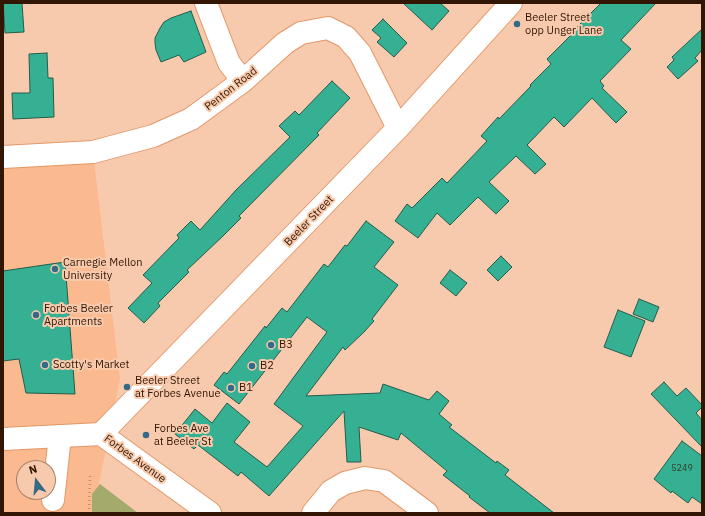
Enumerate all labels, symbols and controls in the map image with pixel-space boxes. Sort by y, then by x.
place label: Beeler Street opp Unger Lane [525,11,602,37]
marker: Beeler Street opp Unger Lane [512,19,522,29]
street label: Penton Road [202,64,260,114]
street label: Beeler Street [282,193,336,249]
place label: Carnegie Mellon University [63,256,143,282]
marker: Carnegie Mellon University [50,264,60,274]
place label: Forbes Beeler Apartments [44,302,113,328]
marker: Forbes Beeler Apartments [31,310,41,320]
place label: B3 [279,338,293,352]
marker: B3 [266,340,276,350]
place label: Scotty's Market [53,358,129,372]
place label: B2 [260,359,274,373]
marker: Scotty's Market [40,360,50,370]
marker: B2 [247,361,257,371]
place label: Beeler Street at Forbes Avenue [135,374,221,400]
place label: B1 [239,381,253,395]
marker: Beeler Street at Forbes Avenue [122,382,132,392]
marker: B1 [226,383,236,393]
place label: Forbes Ave at Beeler St [154,422,212,448]
marker: Forbes Ave at Beeler St [141,430,151,440]
street label: Forbes Avenue [102,432,168,486]
north arrow [16,460,56,500]
text: N [27,462,39,477]
house number: 5249 [671,463,693,473]

